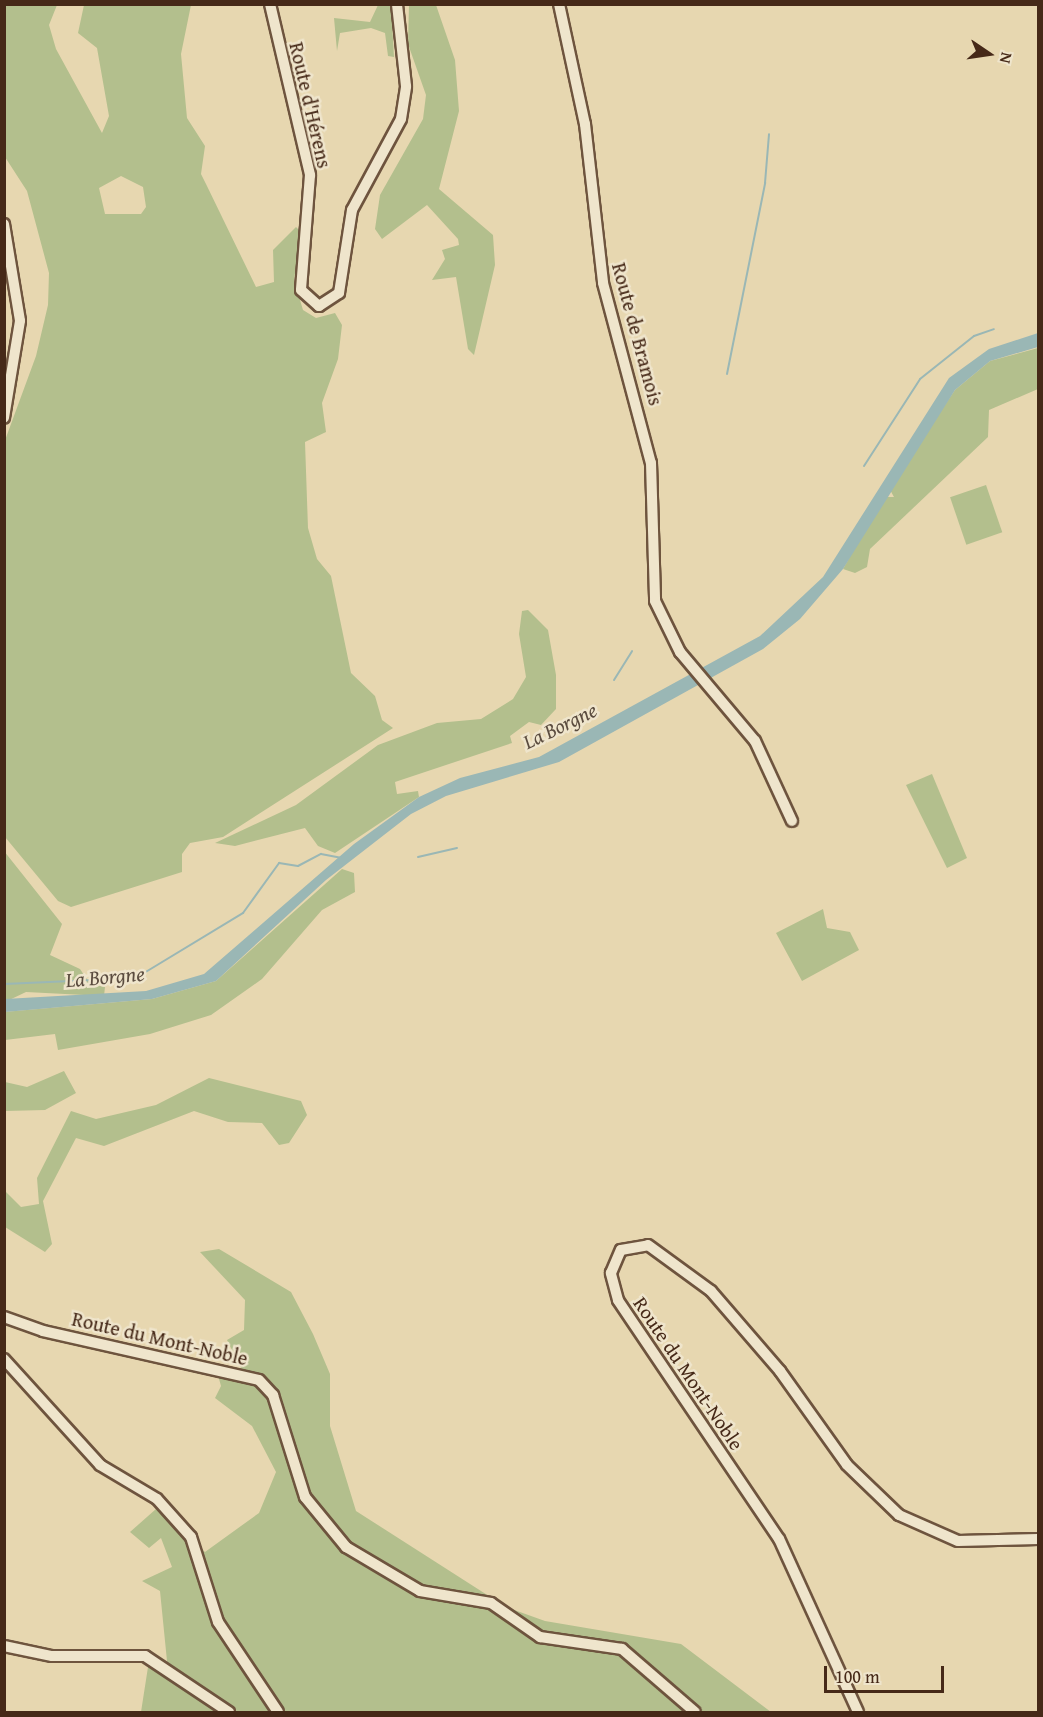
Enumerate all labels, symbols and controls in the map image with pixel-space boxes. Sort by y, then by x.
north arrow [959,24,1019,84]
street label: Route d'Hérens [285,40,337,170]
text: N [994,50,1019,66]
street label: Route de Bramois [607,260,669,408]
water label: La Borgne [519,697,601,755]
water label: La Borgne [64,961,146,993]
street label: Route du Mont-Noble [629,1292,749,1454]
street label: Route du Mont-Noble [70,1306,250,1370]
scale bar [827,1654,947,1692]
text: 100 m [835,1663,880,1690]

